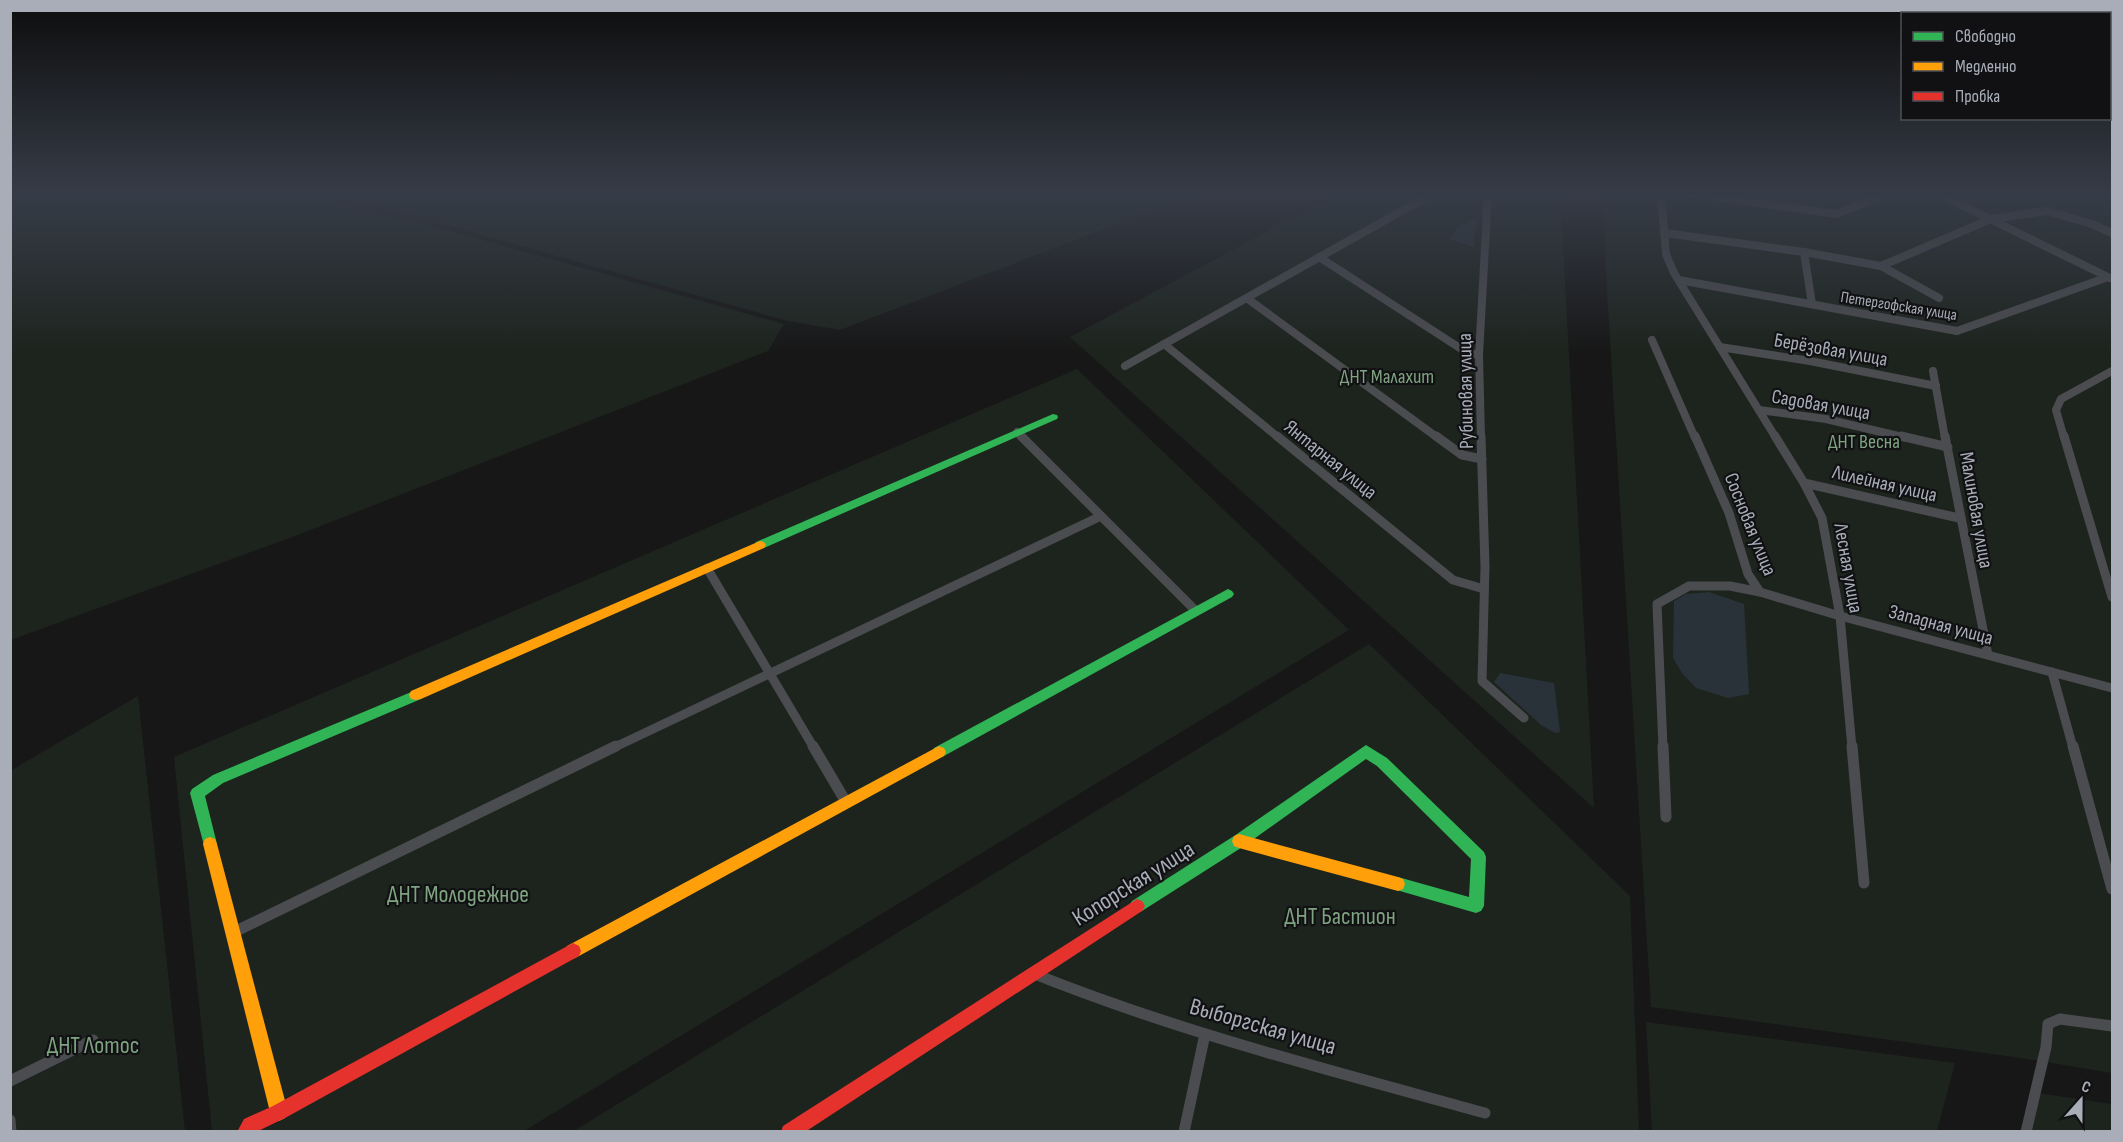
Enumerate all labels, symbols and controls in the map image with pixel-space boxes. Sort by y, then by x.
legend [1901,12,2111,120]
text: Свободно [1955,26,2016,47]
text: Медленно [1955,56,2017,77]
text: Пробка [1955,86,2000,107]
street label: Петергофская улица [1839,288,1958,325]
street label: Берёзовая улица [1772,328,1889,372]
street label: Рубиновая улица [1453,333,1479,449]
park label: ДНТ Малахит [1340,365,1434,389]
street label: Садовая улица [1770,385,1872,425]
street label: Янтарная улица [1279,415,1382,505]
park label: ДНТ Весна [1828,430,1900,454]
street label: Малиновая улица [1954,450,1998,570]
street label: Лилейная улица [1829,460,1939,508]
street label: Сосновая улица [1719,470,1782,579]
street label: Лесная улица [1828,520,1868,615]
street label: Западная улица [1886,600,1996,650]
street label: Копорская улица [1067,834,1200,932]
park label: ДНТ Молодежное [387,880,529,909]
park label: ДНТ Бастион [1284,902,1396,931]
street label: Выборгская улица [1186,992,1339,1061]
park label: ДНТ Лотос [47,1031,139,1060]
north arrow [2051,1070,2111,1130]
text: С [2079,1077,2093,1098]

